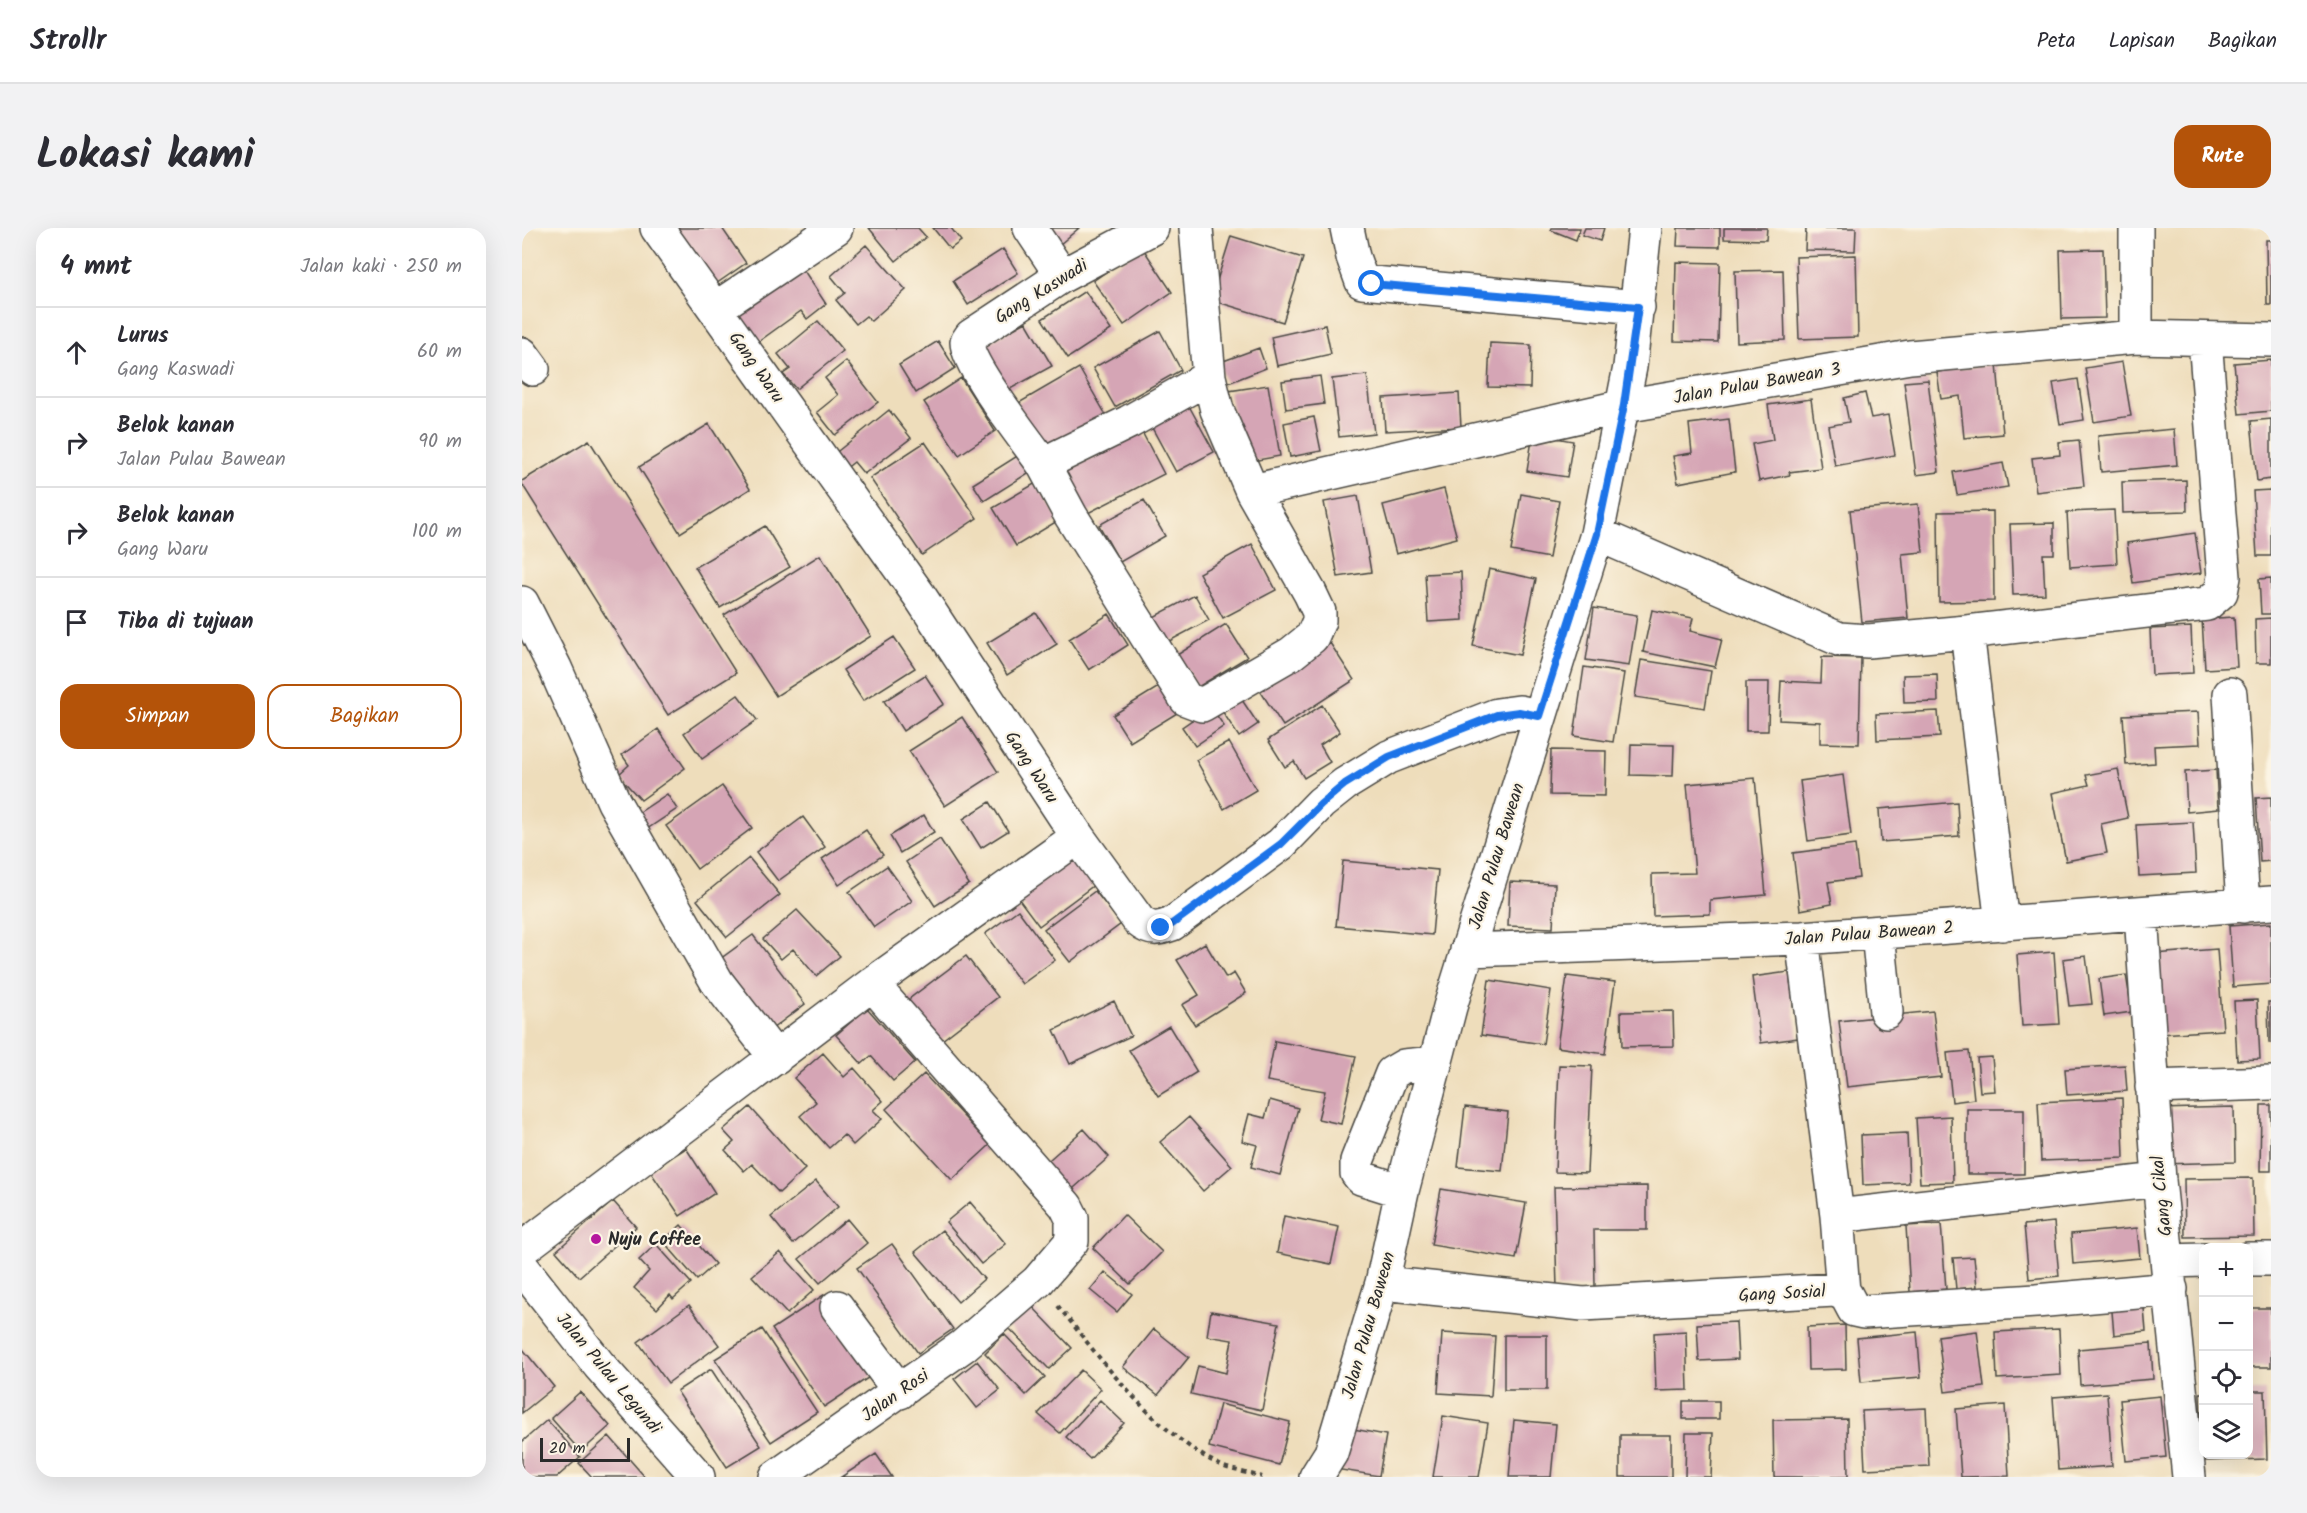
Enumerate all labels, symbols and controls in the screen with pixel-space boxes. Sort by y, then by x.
text: Strollr [30,19,106,64]
text: Peta [2037,25,2076,58]
text: Lapisan [2109,25,2175,58]
text: Bagikan [2208,25,2277,58]
text: Lokasi kami [36,123,254,190]
button: Rute [2174,125,2271,188]
text: 4 mnt [60,246,132,288]
text: Jalan kaki · 250 m [300,251,462,283]
street label: Gang Kaswadi [989,252,1095,332]
route start [1358,270,1384,296]
text: Lurus [117,319,169,354]
street label: Gang Waru [720,326,791,410]
icon: ahead [60,336,93,369]
text: 60 m [417,336,462,368]
text: Gang Kaswadi [117,354,234,386]
street label: Jalan Pulau Bawean 3 [1671,355,1843,413]
text: Belok kanan [117,409,234,444]
icon: right [60,426,93,459]
text: 90 m [418,426,462,458]
text: Jalan Pulau Bawean [117,444,286,476]
text: Belok kanan [117,499,234,534]
icon: right [60,516,93,549]
text: 100 m [412,516,462,548]
text: Gang Waru [117,534,208,566]
text: Tiba di tujuan [117,605,253,640]
icon: arrive [60,606,93,639]
button: Simpan [60,684,255,749]
button: Bagikan [267,684,462,749]
street label: Gang Waru [996,726,1065,810]
street label: Jalan Pulau Bawean [1461,780,1534,933]
route end [1147,914,1173,940]
street label: Jalan Pulau Bawean 2 [1784,914,1955,955]
street label: Gang Cikal [2144,1153,2181,1238]
place label: Nuju Coffee [608,1226,701,1255]
marker: Nuju Coffee [589,1232,603,1246]
map controls [2199,1243,2253,1459]
button: + [2199,1243,2253,1297]
street label: Jalan Pulau Bawean [1335,1248,1404,1402]
street label: Gang Sosial [1738,1278,1827,1311]
button: − [2199,1297,2253,1351]
street label: Jalan Pulau Legundi [548,1307,668,1442]
button: locate [2199,1351,2253,1405]
street label: Jalan Rosi [856,1362,936,1430]
button: layers [2199,1405,2253,1459]
scale bar [540,1435,630,1462]
text: 20 m [549,1436,585,1461]

